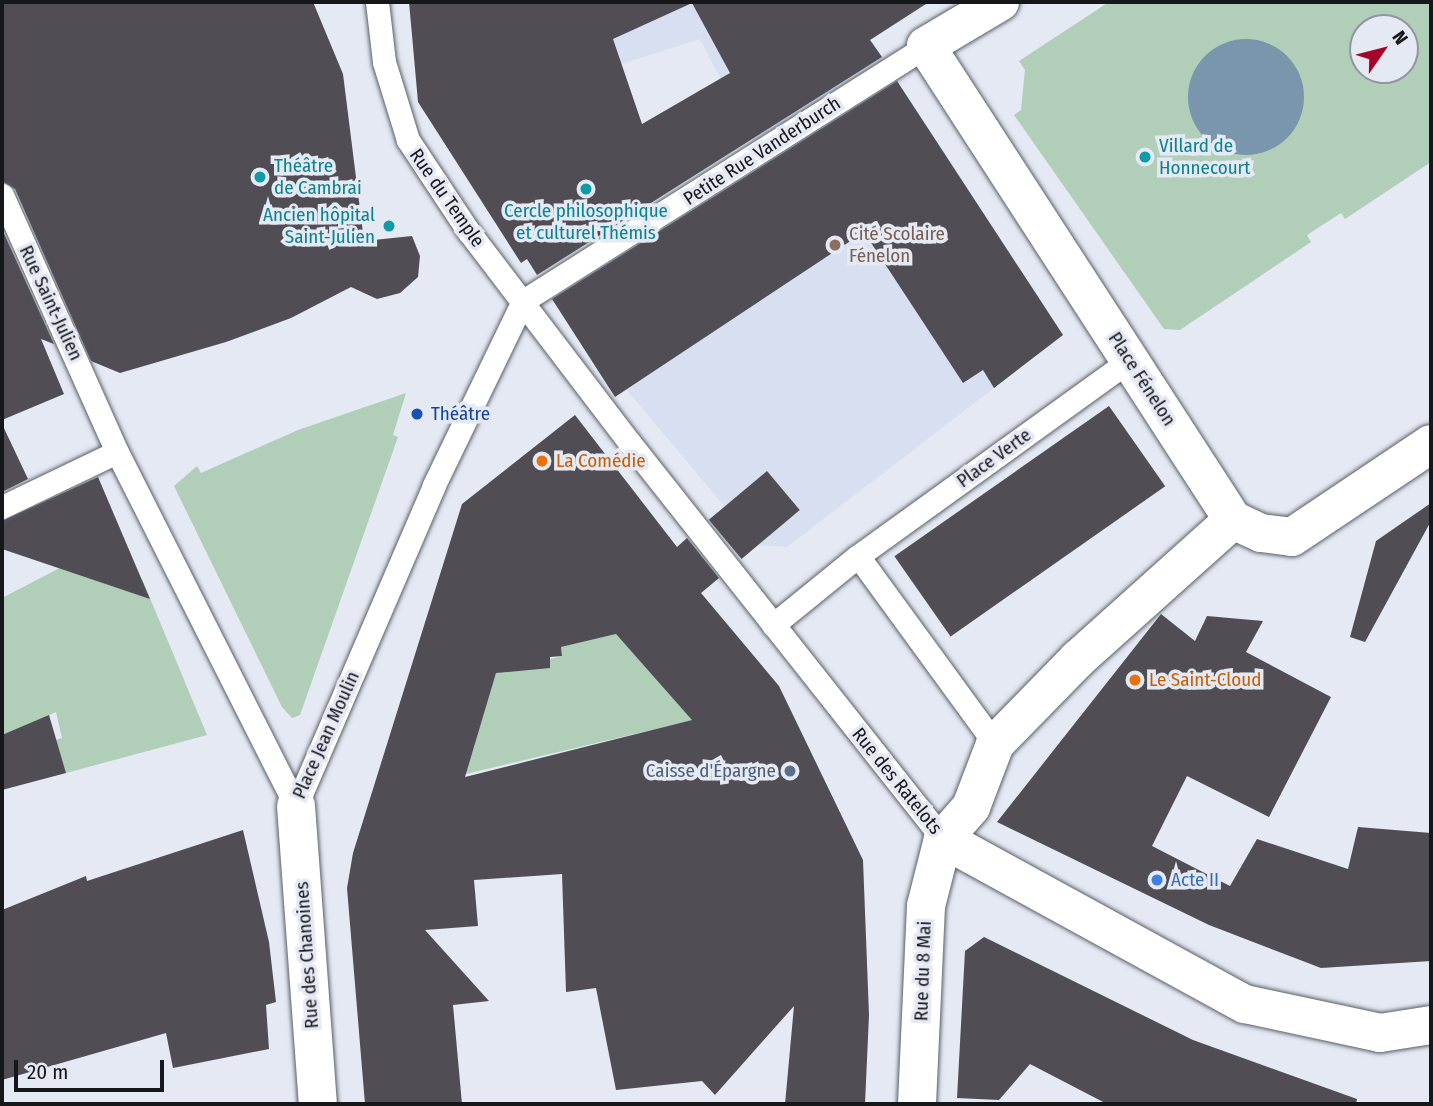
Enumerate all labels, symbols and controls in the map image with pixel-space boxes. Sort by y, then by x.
north arrow [1349,14,1419,84]
text: N [1387,27,1413,49]
street label: Petite Rue Vanderburch [679,92,845,210]
place label: Villard de Honnecourt [1159,135,1250,179]
street label: Rue du Temple [405,144,489,252]
marker: Villard de Honnecourt [1137,149,1153,165]
place label: Théâtre de Cambrai [274,155,362,199]
marker: Théâtre de Cambrai [252,169,268,185]
marker: Cercle philosophique et culturel Thémis [578,181,594,197]
place label: Cercle philosophique et culturel Thémis [504,200,668,244]
place label: Ancien hôpital Saint-Julien [263,204,375,248]
marker: Ancien hôpital Saint-Julien [381,218,397,234]
place label: Cité Scolaire Fénelon [849,223,945,267]
marker: Cité Scolaire Fénelon [827,237,843,253]
street label: Rue Saint-Julien [14,242,88,364]
street label: Place Fénelon [1103,328,1181,430]
place label: Théâtre [431,403,490,425]
marker: Théâtre [409,406,425,422]
street label: Place Verte [952,423,1036,493]
place label: La Comédie [556,450,646,472]
marker: La Comédie [534,453,550,469]
street label: Place Jean Moulin [288,668,364,802]
place label: Le Saint-Cloud [1149,669,1261,691]
marker: Le Saint-Cloud [1127,672,1143,688]
street label: Rue des Ratelots [847,723,947,839]
place label: Caisse d'Épargne [646,760,776,782]
marker: Caisse d'Épargne [782,763,798,779]
place label: Acte II [1171,869,1219,891]
marker: Acte II [1149,872,1165,888]
street label: Rue des Chanoines [290,881,324,1029]
street label: Rue du 8 Mai [910,920,936,1022]
scale bar [18,1046,168,1090]
text: 20 m [27,1059,68,1085]

